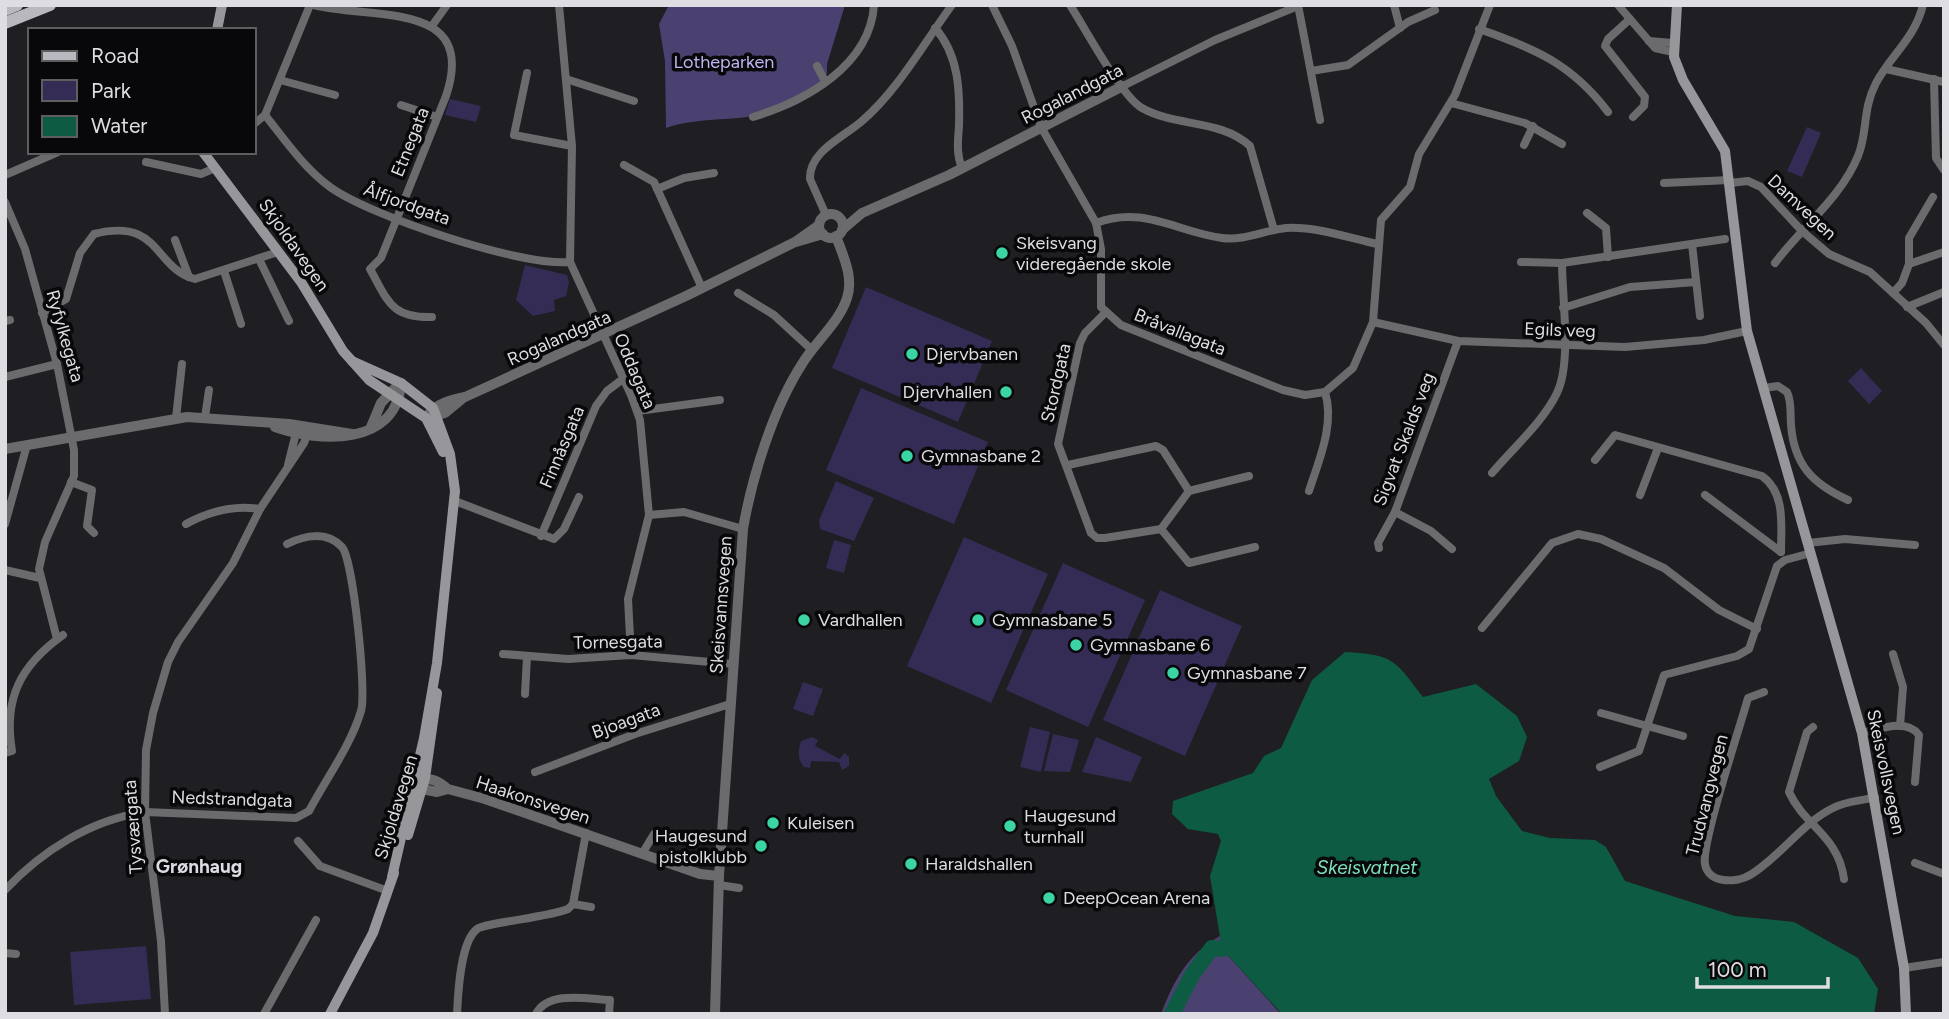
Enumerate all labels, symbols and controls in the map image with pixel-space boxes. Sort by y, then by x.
legend [28,28,256,154]
text: Road [91,43,139,68]
park label: Lotheparken [674,51,774,73]
street label: Rogalandgata [1018,59,1126,129]
text: Park [91,78,132,103]
street label: Etnegata [386,104,434,180]
text: Water [91,113,147,138]
street label: Damvegen [1763,170,1841,244]
street label: Ålfjordgata [361,178,453,230]
street label: Skjoldavegen [254,194,334,296]
place label: Skeisvang videregående skole [1016,232,1172,275]
marker: Skeisvang videregående skole [994,245,1010,261]
street label: Ryfylkegata [41,287,89,385]
street label: Bråvallagata [1131,304,1229,360]
street label: Rogalandgata [504,305,614,371]
street label: Egils veg [1524,318,1596,342]
street label: Oddagata [609,330,661,412]
street label: Stordgata [1036,341,1076,425]
place label: Djervbanen [926,343,1018,365]
marker: Djervbanen [904,346,920,362]
street label: Sigvat Skalds veg [1368,369,1440,509]
place label: Djervhallen [902,381,992,403]
marker: Djervhallen [998,384,1014,400]
street label: Finnåsgata [535,403,589,491]
place label: Gymnasbane 2 [921,445,1041,467]
marker: Gymnasbane 2 [899,448,915,464]
street label: Skeisvannsvegen [705,535,737,675]
place label: Vardhallen [818,609,903,631]
place label: Gymnasbane 5 [992,609,1112,631]
marker: Vardhallen [796,612,812,628]
marker: Gymnasbane 5 [970,612,986,628]
street label: Tornesgata [573,630,663,654]
place label: Gymnasbane 6 [1090,634,1210,656]
marker: Gymnasbane 6 [1068,637,1084,653]
place label: Gymnasbane 7 [1187,662,1307,684]
marker: Gymnasbane 7 [1165,665,1181,681]
street label: Bjoagata [589,698,663,744]
street label: Skeisvollsvegen [1862,707,1910,837]
street label: Trudvangvegen [1681,732,1733,858]
street label: Skjoldavegen [370,752,422,862]
street label: Haakonsvegen [473,771,593,829]
street label: Tysværgata [119,779,147,875]
street label: Nedstrandgata [171,786,293,812]
place label: Haugesund turnhall [1024,805,1116,848]
place label: Kuleisen [787,812,854,834]
marker: Kuleisen [765,815,781,831]
marker: Haugesund turnhall [1002,818,1018,834]
place label: Haugesund pistolklubb [655,825,747,868]
marker: Haugesund pistolklubb [753,838,769,854]
place label: Haraldshallen [925,853,1033,875]
district label: Grønhaug [156,855,242,878]
marker: Haraldshallen [903,856,919,872]
water label: Skeisvatnet [1317,856,1418,879]
place label: DeepOcean Arena [1063,887,1210,909]
marker: DeepOcean Arena [1041,890,1057,906]
scale bar [1697,946,1828,990]
text: 100 m [1708,957,1767,982]

